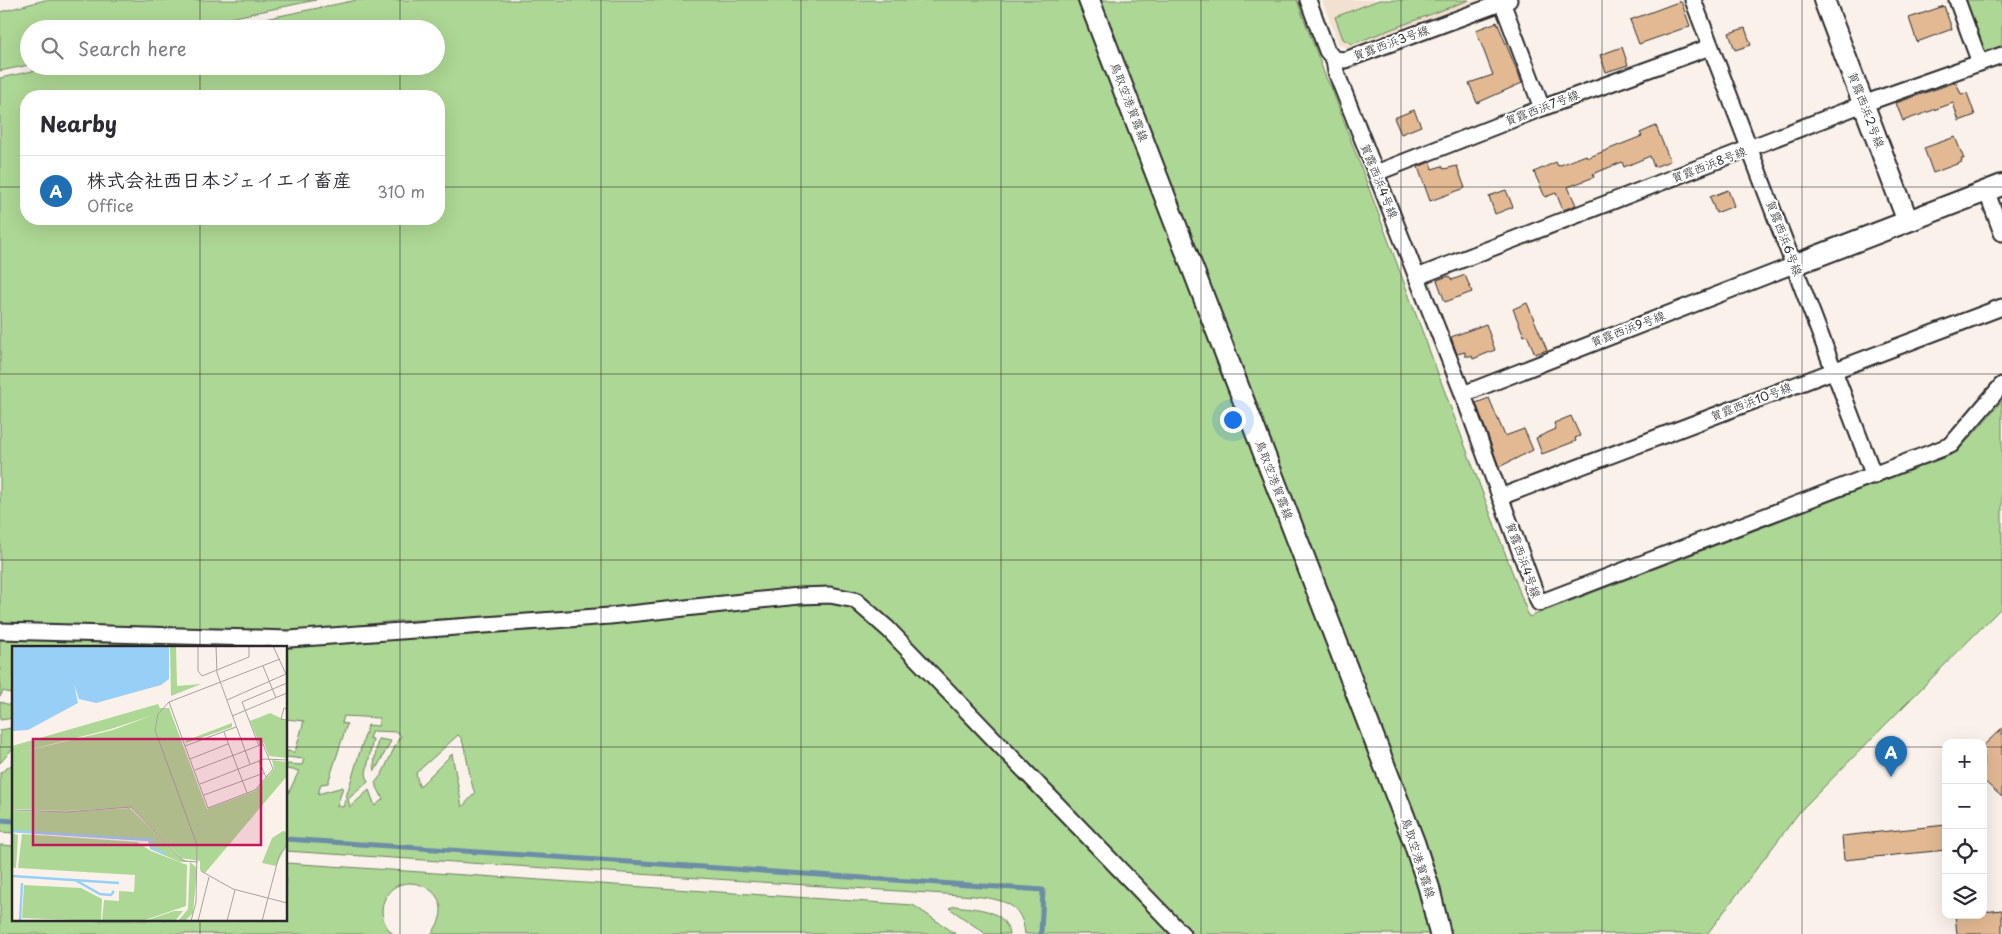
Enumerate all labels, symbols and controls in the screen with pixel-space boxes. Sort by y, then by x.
search box [20,20,445,75]
street label: 賀露西浜3号線 [1350,20,1431,64]
icon: search [38,34,66,62]
text: Search here [78,34,187,62]
street label: 鳥取空港賀露線 [1106,59,1153,144]
street label: 賀露西浜2号線 [1844,69,1890,150]
street label: 賀露西浜7号線 [1502,85,1582,130]
text: Nearby [40,107,117,139]
street label: 賀露西浜4号線 [1357,140,1403,221]
street label: 賀露西浜8号線 [1668,141,1749,187]
text: 株式会社西日本ジェイエイ畜産 [87,165,351,193]
text: A [50,179,62,203]
text: 310 m [377,179,425,203]
text: Office [87,193,134,217]
street label: 賀露西浜6号線 [1762,197,1808,278]
street label: 賀露西浜9号線 [1588,306,1668,351]
street label: 賀露西浜10号線 [1707,377,1794,425]
your location [1220,407,1246,433]
street label: 鳥取空港賀露線 [1251,437,1298,522]
street label: 賀露西浜4号線 [1502,519,1546,600]
inset map [12,646,288,922]
pin: A [1875,736,1907,777]
map controls [1942,739,1987,919]
button: + [1942,739,1987,784]
button: − [1942,784,1987,829]
street label: 鳥取空港賀露線 [1397,815,1440,900]
button: locate [1942,829,1987,874]
button: layers [1942,874,1987,919]

